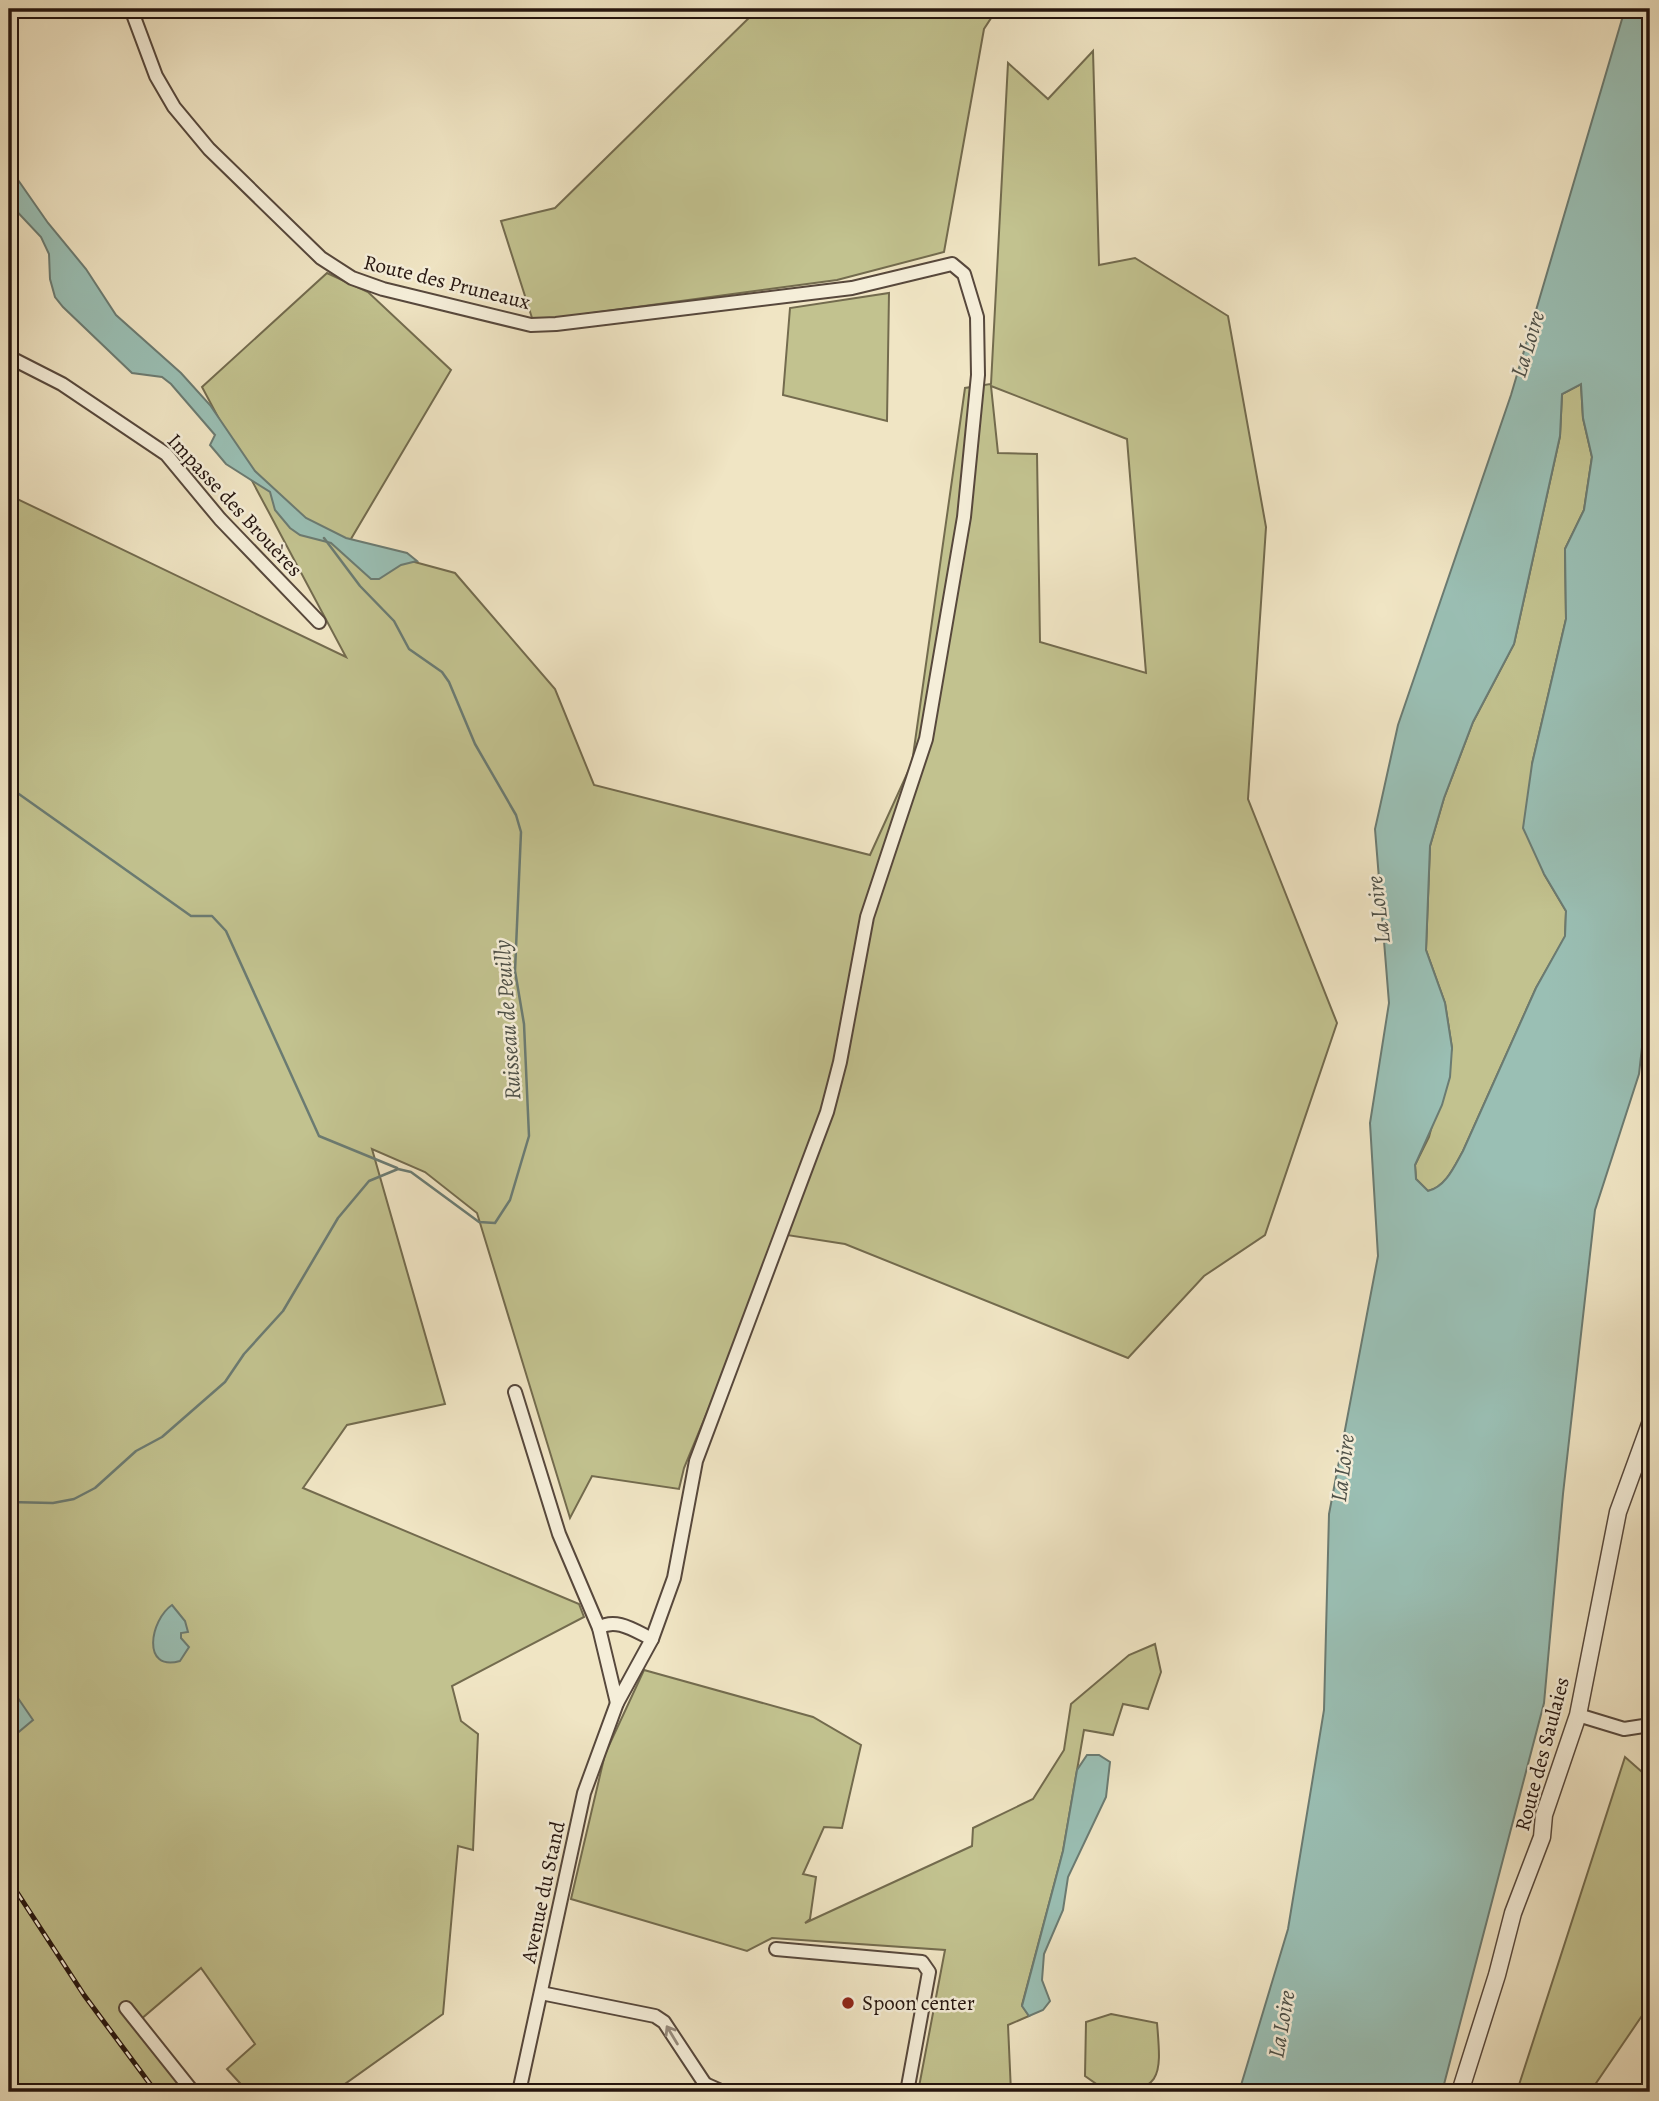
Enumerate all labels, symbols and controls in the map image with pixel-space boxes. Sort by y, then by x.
street label: Route des Pruneaux [361,248,533,316]
water label: La Loire [1503,307,1552,381]
street label: Impasse des Brouères [161,427,309,583]
water label: La Loire [1359,874,1398,946]
water label: Ruisseau de Peuilly [486,939,529,1101]
water label: La Loire [1323,1432,1362,1504]
street label: Route des Saulaies [1508,1674,1576,1834]
street label: Avenue du Stand [514,1818,572,1966]
water label: La Loire [1260,1988,1303,2060]
place label: Spoon center [862,1989,975,2017]
marker: Spoon center [840,1995,856,2011]
one-way arrow [664,2025,678,2045]

